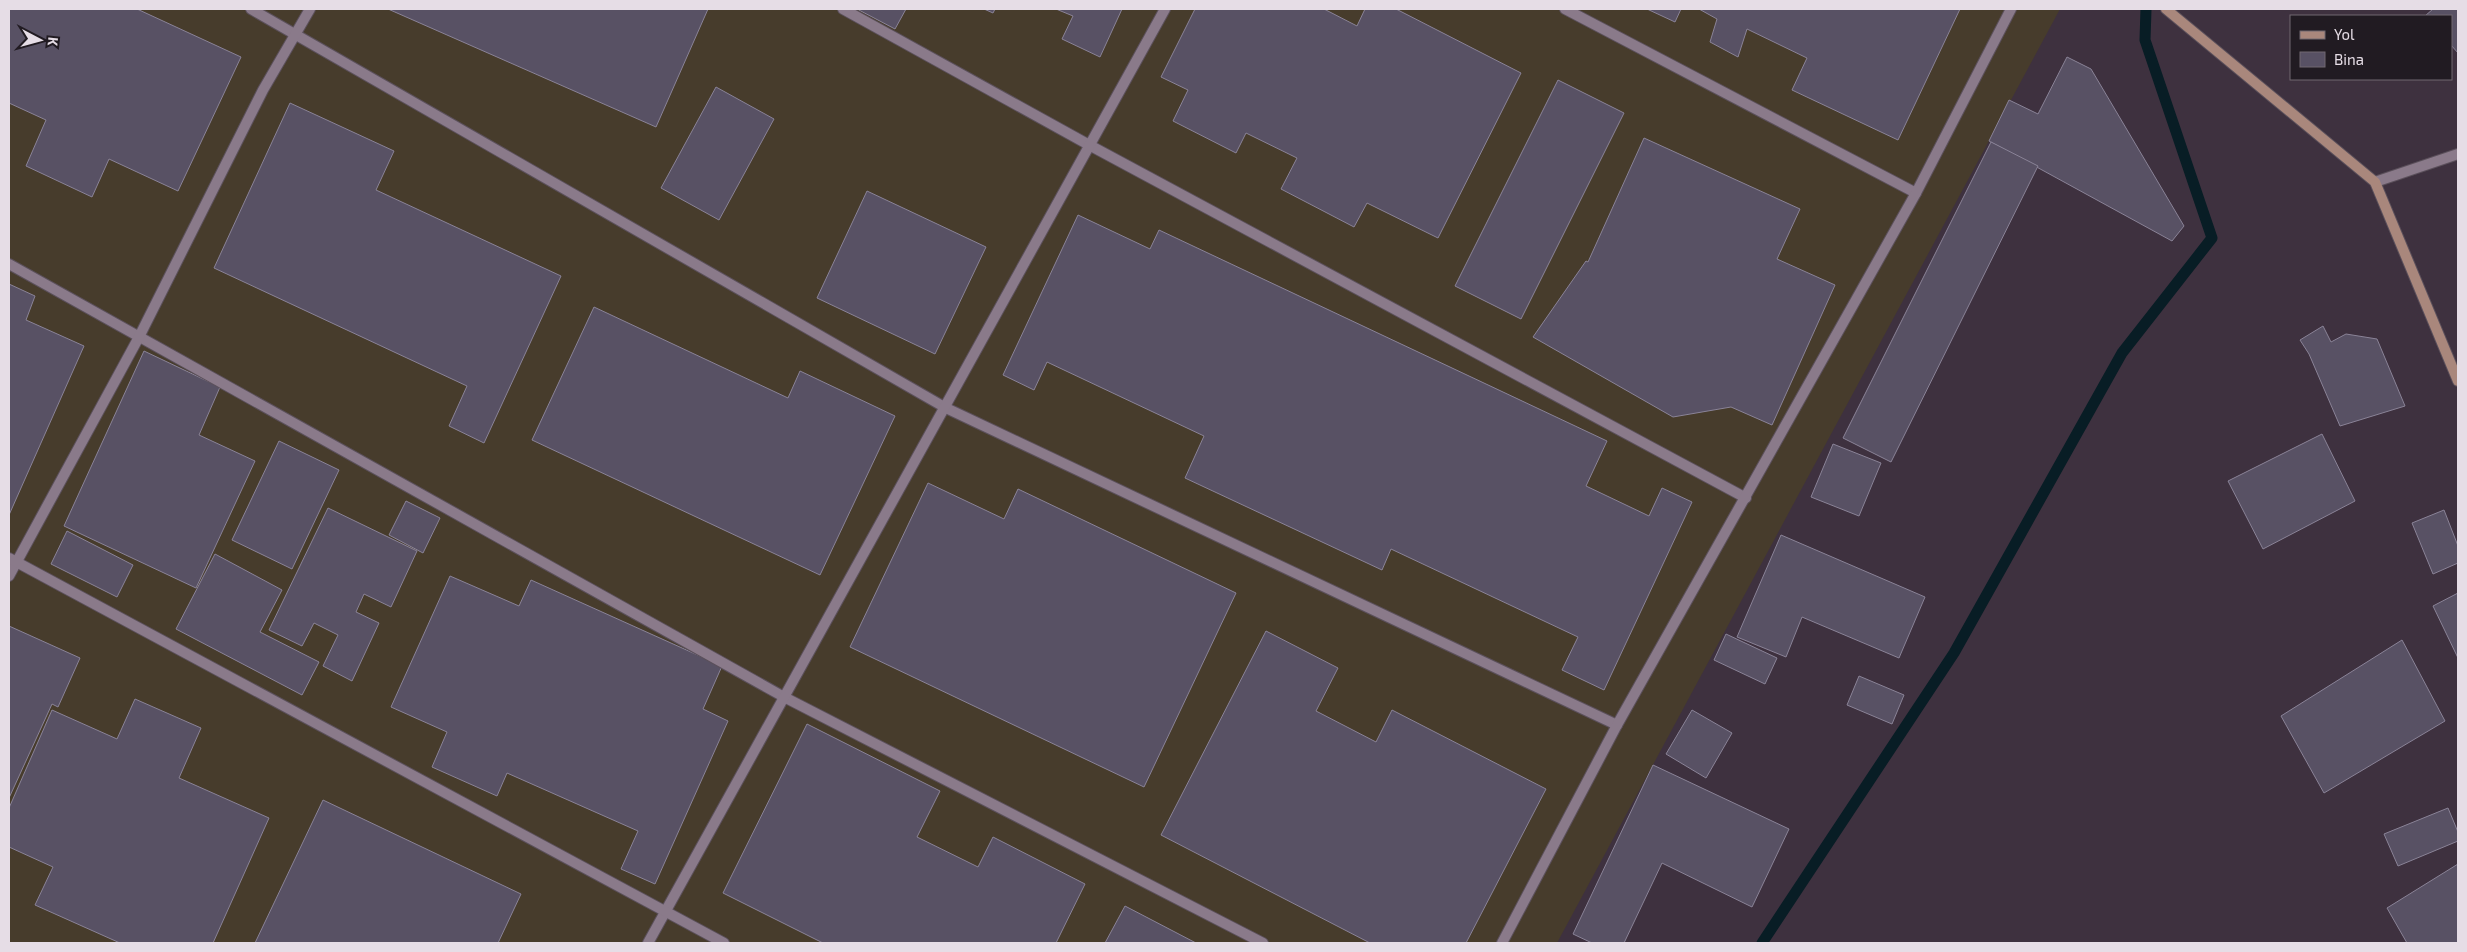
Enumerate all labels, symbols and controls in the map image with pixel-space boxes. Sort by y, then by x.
north arrow [15,15,65,65]
legend [2290,15,2452,80]
text: Yol [2334,25,2355,43]
text: K [44,36,62,47]
text: Bina [2334,50,2364,68]

